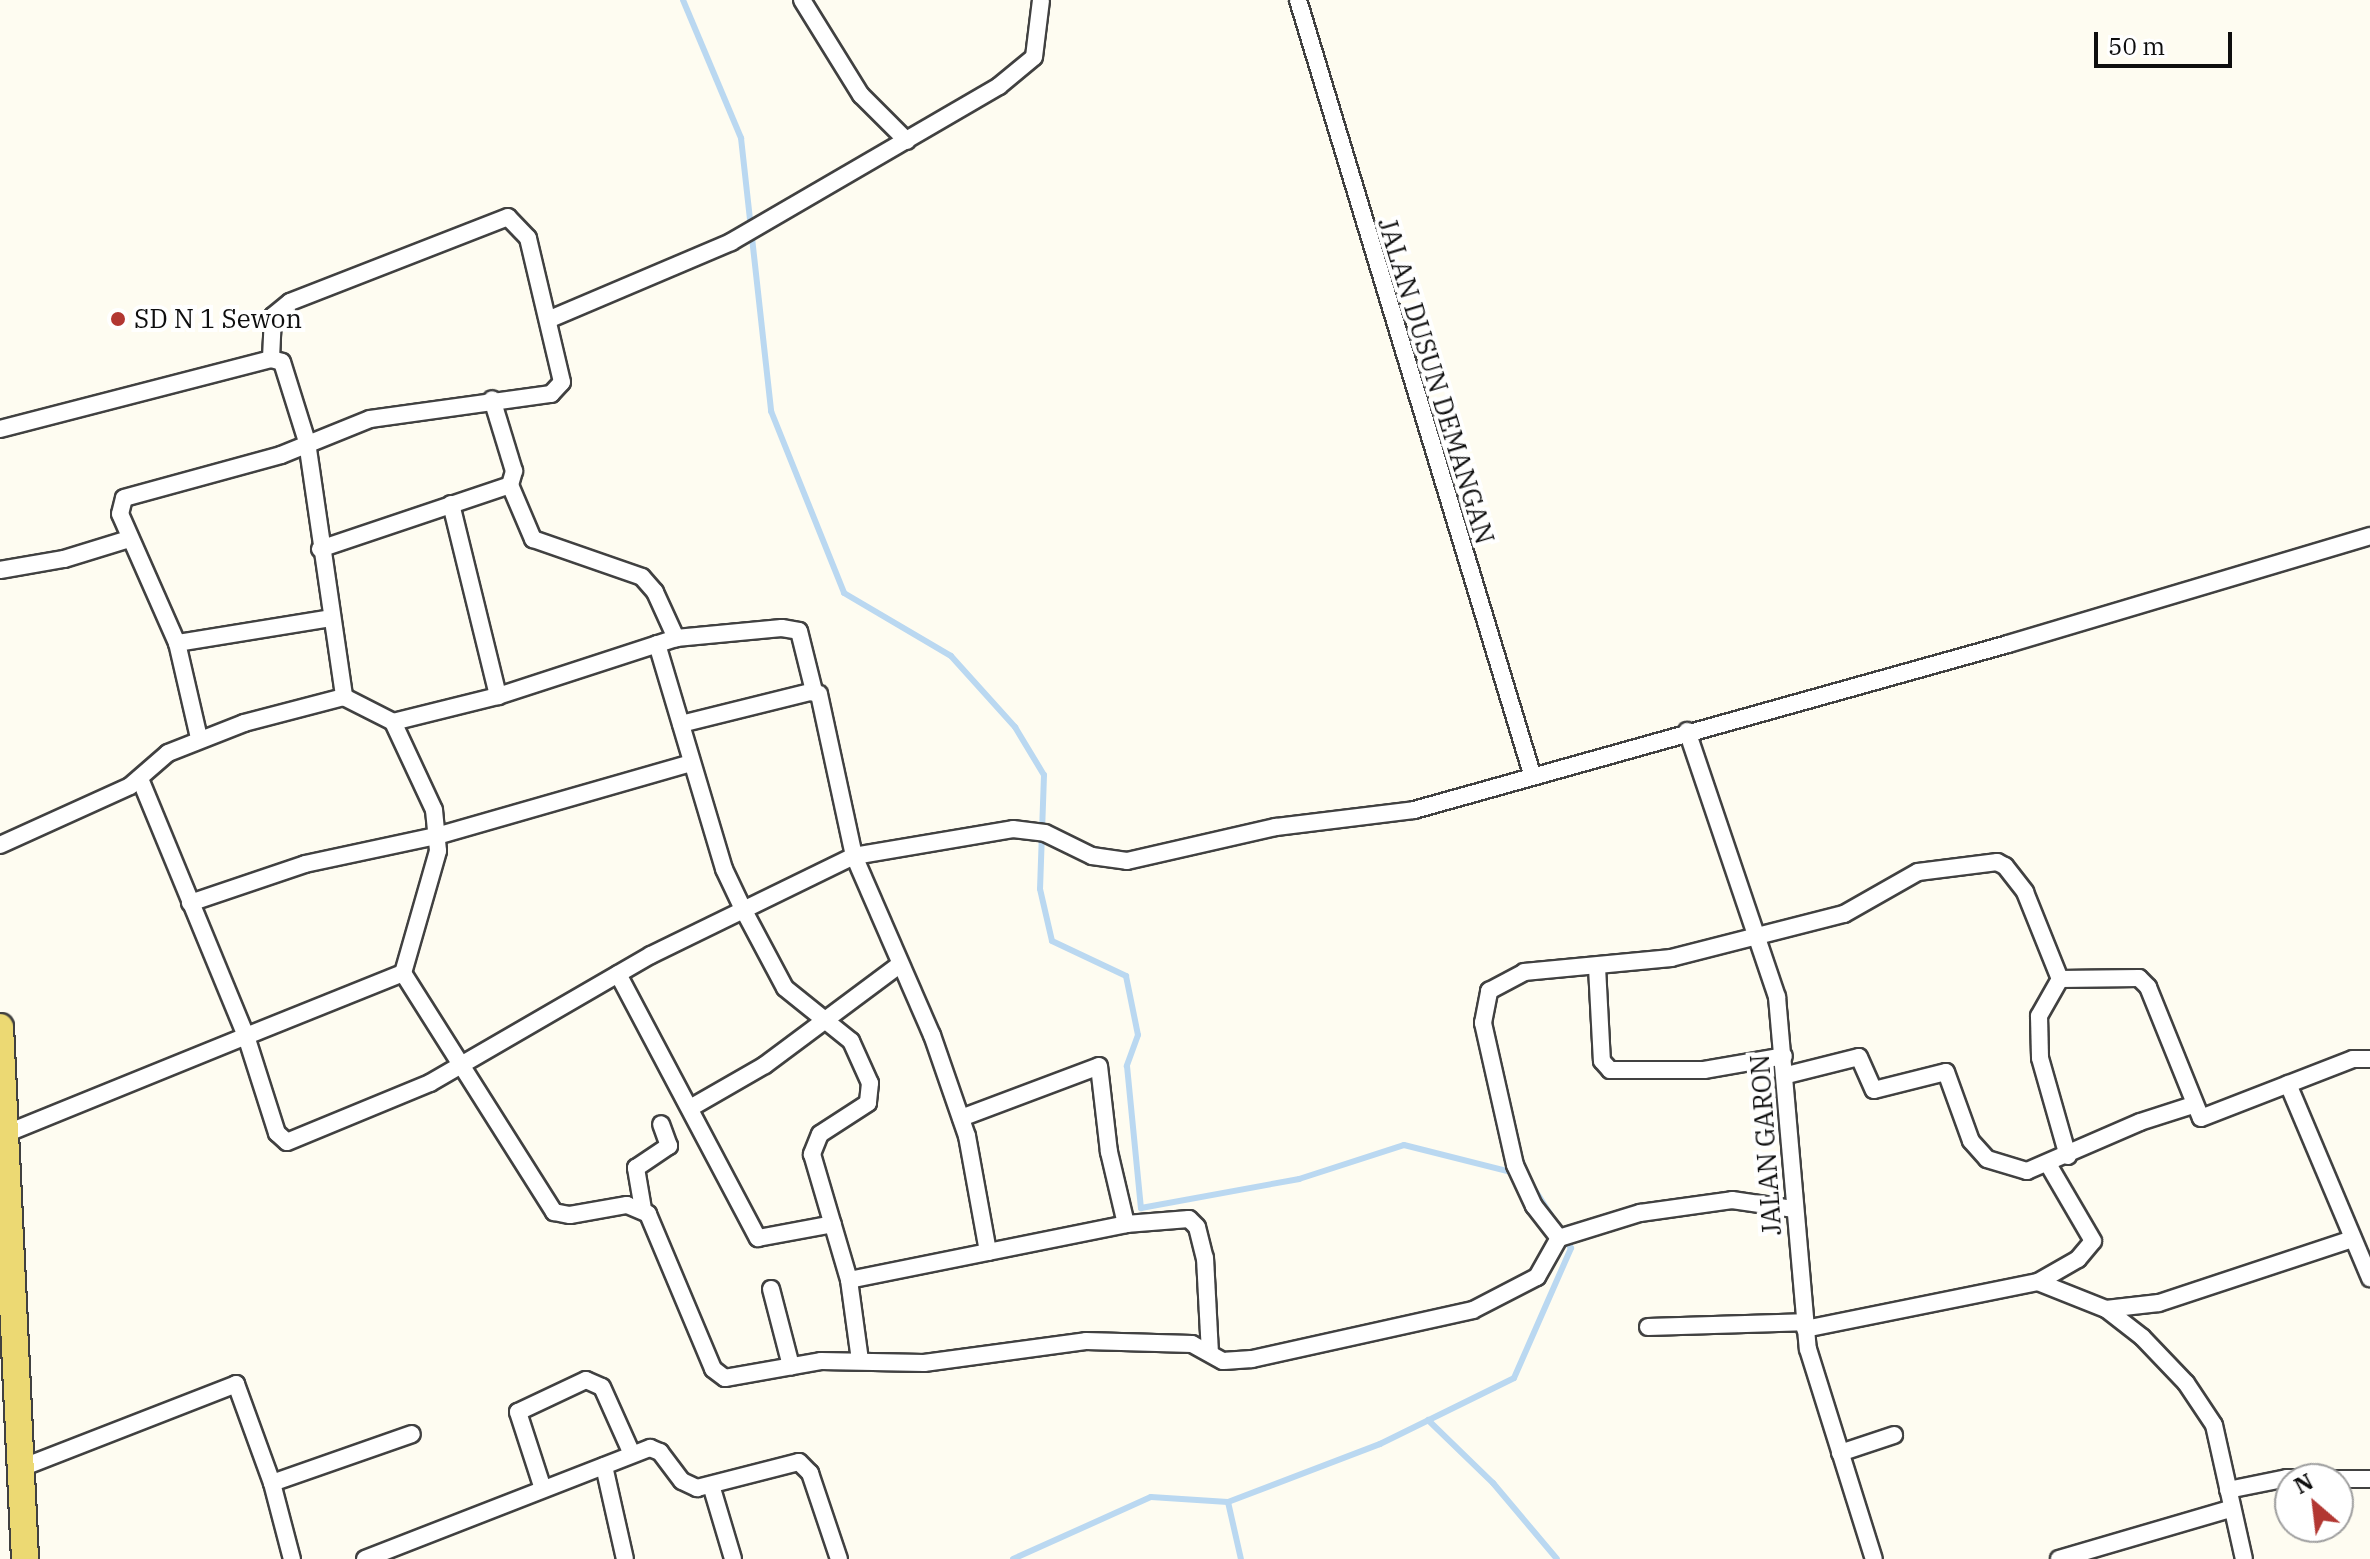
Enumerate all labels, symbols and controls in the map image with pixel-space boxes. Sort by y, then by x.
scale bar [2098,16,2236,66]
text: 50 m [2108,30,2165,62]
street label: JALAN DUSUN DEMANGAN [1371,214,1501,548]
place label: SD N 1 Sewon [134,303,302,335]
marker: SD N 1 Sewon [109,310,127,328]
street label: JALAN GARON [1744,1054,1788,1236]
north arrow [2274,1463,2354,1543]
text: N [2289,1466,2318,1500]

